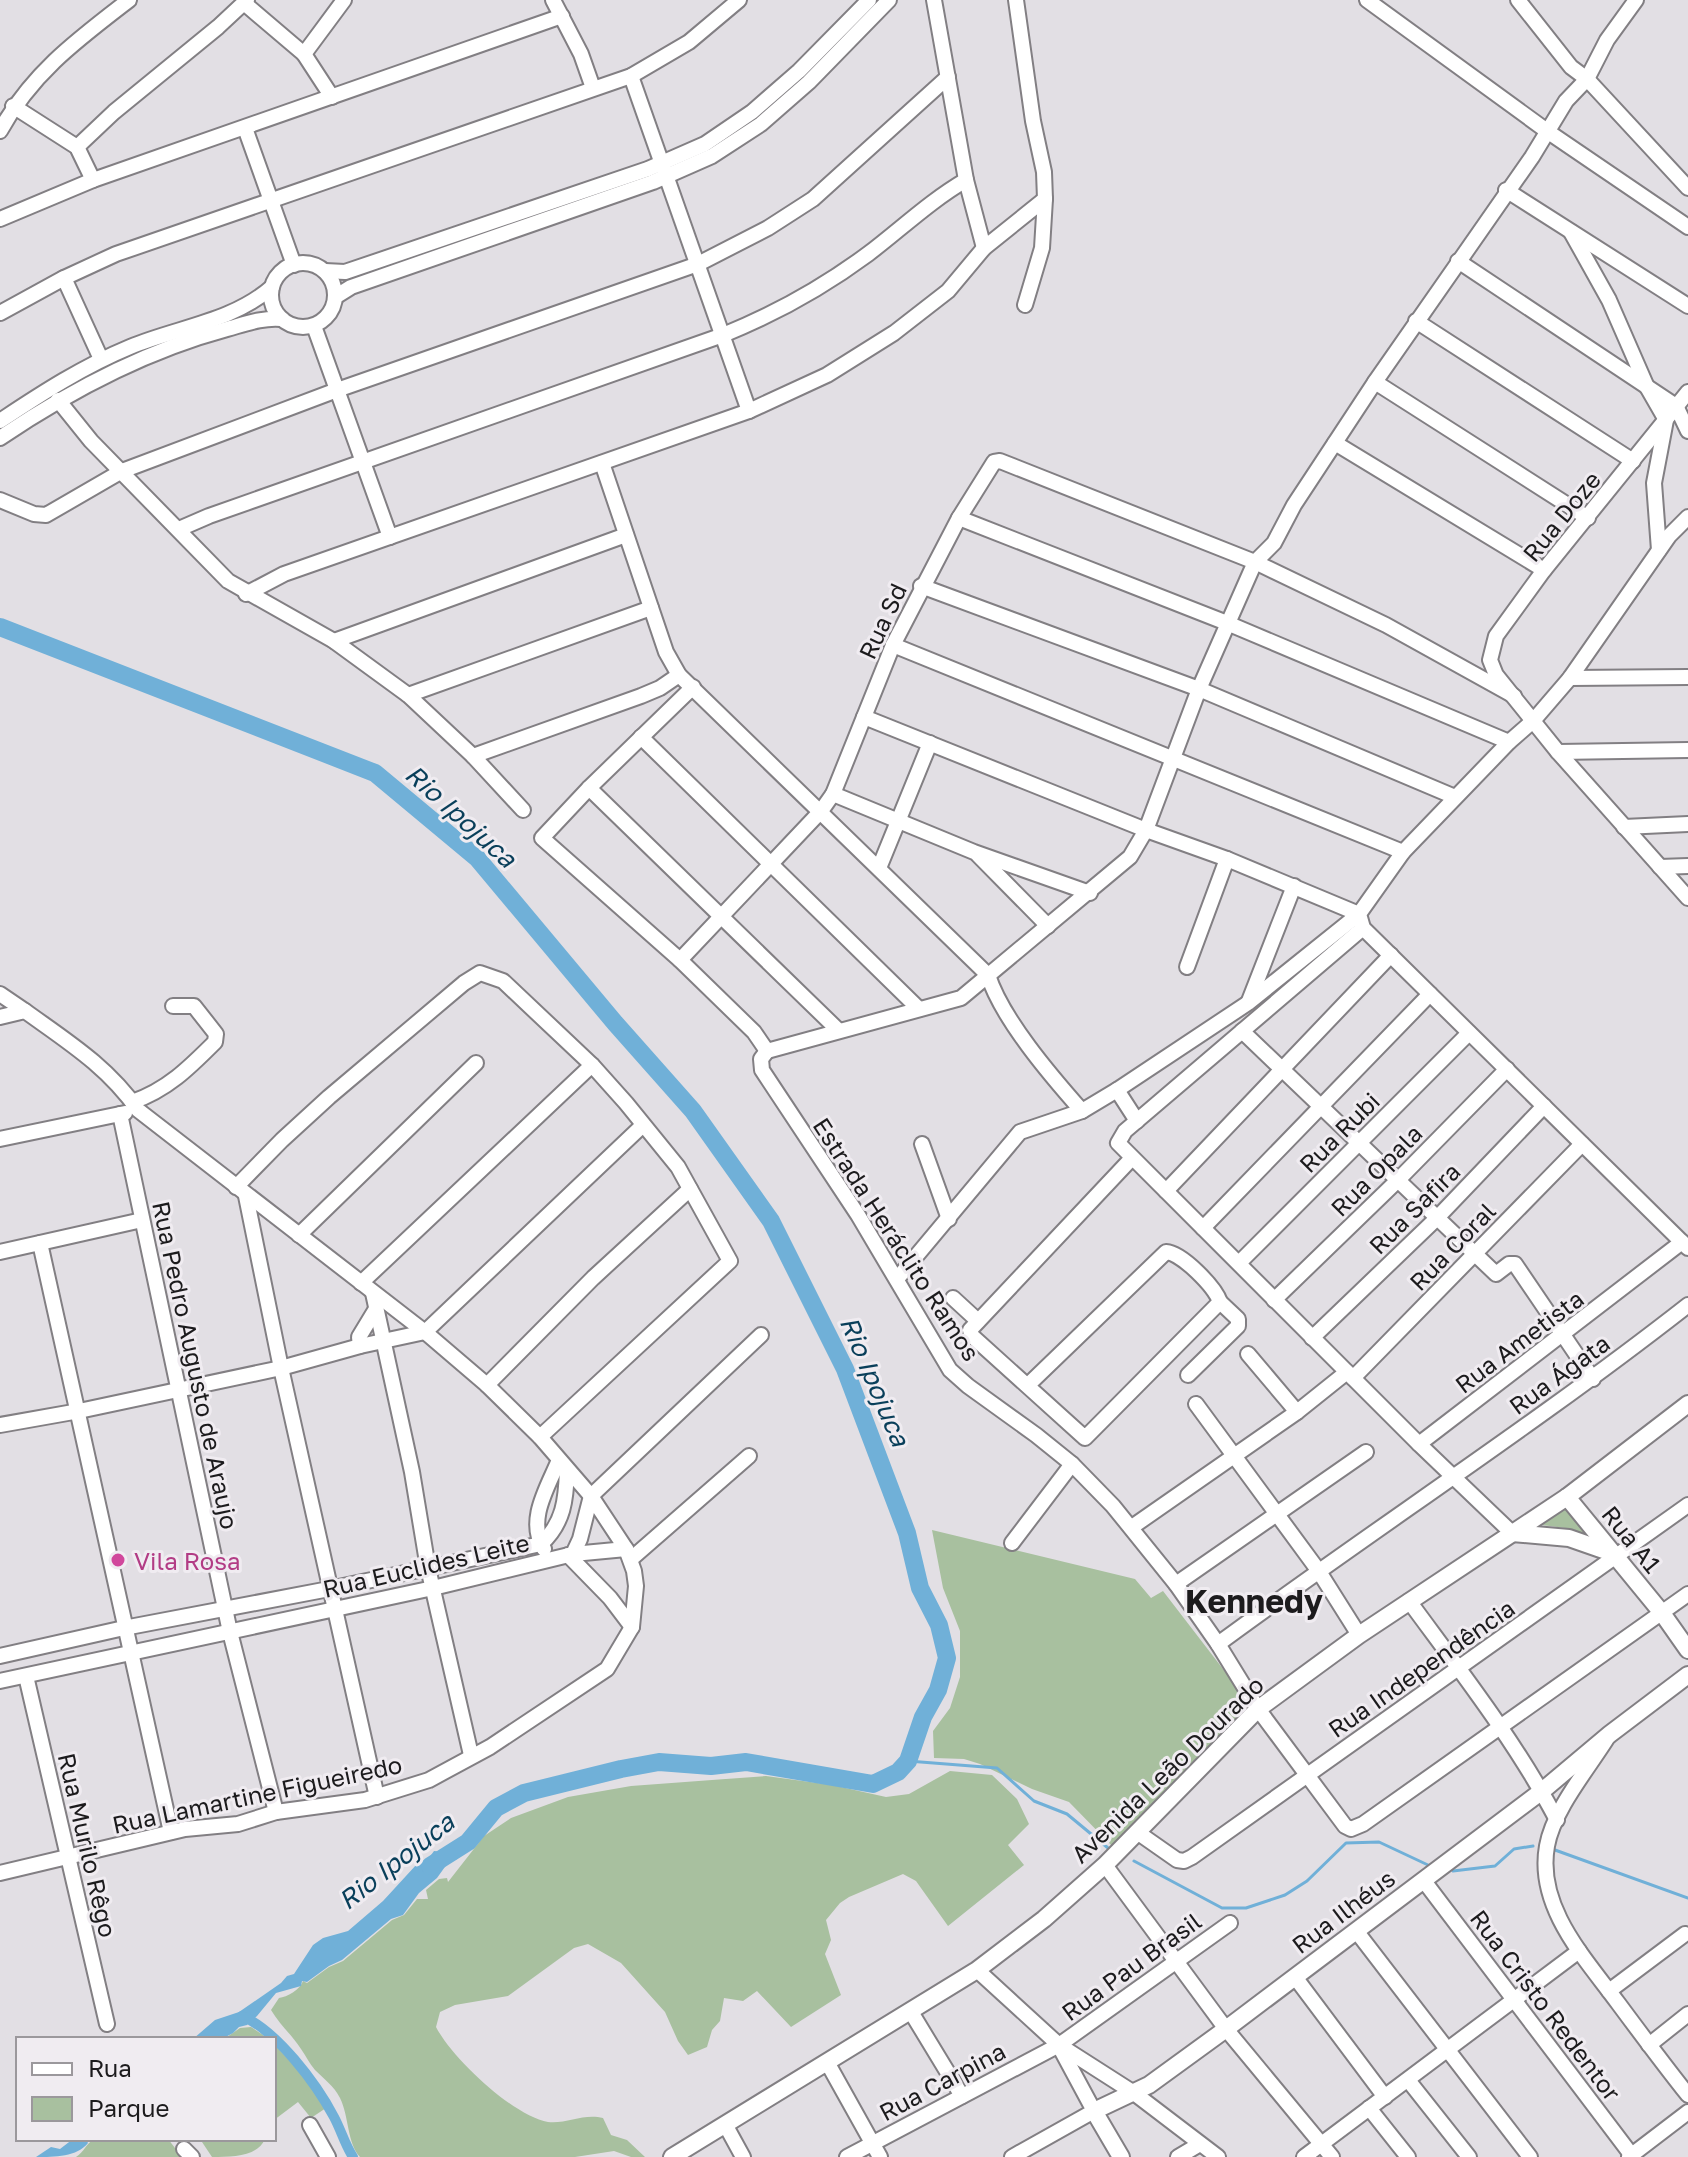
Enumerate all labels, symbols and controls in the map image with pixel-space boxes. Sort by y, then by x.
street label: Rua Doze [1516,465,1606,567]
street label: Rua Sd [852,579,912,663]
water label: Rio Ipojuca [399,758,524,875]
street label: Rua Rubi [1293,1086,1385,1178]
street label: Estrada Heráclito Ramos [808,1112,986,1366]
street label: Rua Opala [1324,1118,1428,1222]
street label: Rua Safira [1362,1156,1466,1260]
street label: Rua Coral [1403,1196,1501,1296]
street label: Rua Pedro Augusto de Araujo [147,1198,245,1532]
street label: Rua Ametista [1449,1283,1589,1399]
water label: Rio Ipojuca [834,1311,917,1452]
street label: Rua Ágata [1503,1328,1615,1420]
street label: Rua A1 [1596,1500,1668,1578]
street label: Rua Euclides Leite [320,1527,532,1603]
place label: Vila Rosa [134,1546,241,1575]
marker: Vila Rosa [109,1551,127,1569]
district label: Kennedy [1185,1582,1323,1620]
street label: Rua Independência [1322,1593,1520,1743]
street label: Avenida Leão Dourado [1065,1670,1269,1868]
street label: Rua Lamartine Figueiredo [110,1749,404,1839]
street label: Rua Murilo Rêgo [53,1750,123,1940]
water label: Rio Ipojuca [332,1805,461,1916]
street label: Rua Ilhéus [1286,1863,1400,1959]
street label: Rua Cristo Redentor [1465,1904,1627,2106]
street label: Rua Pau Brasil [1056,1906,1206,2026]
street label: Rua Carpina [874,2036,1010,2126]
legend [16,2037,276,2141]
text: Rua [88,2053,132,2082]
text: Parque [88,2093,169,2122]

